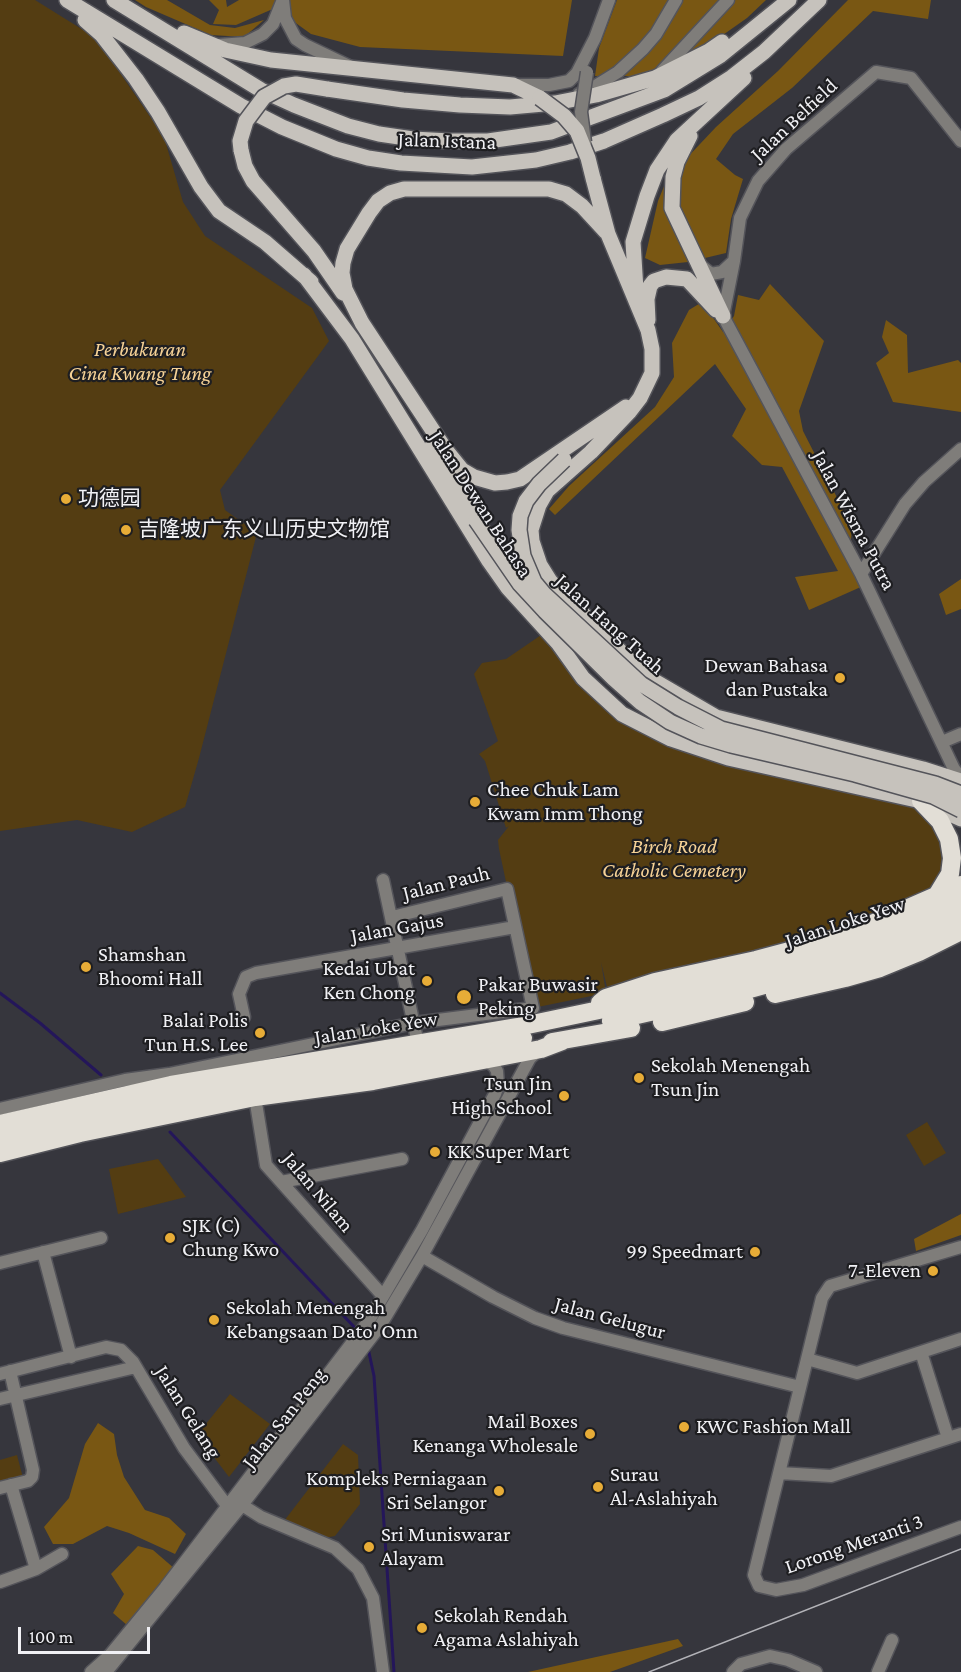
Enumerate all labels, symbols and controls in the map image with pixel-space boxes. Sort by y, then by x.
street label: Jalan Belfield [745,73,843,167]
street label: Jalan Istana [397,127,497,155]
park label: Perbukuran Cina Kwang Tung [69,337,211,387]
street label: Jalan Dewan Bahasa [424,426,538,582]
street label: Jalan Wisma Putra [806,446,902,594]
place label: 功德园 [78,486,141,512]
marker: 功德园 [59,492,73,506]
place label: 吉隆坡广东义山历史文物馆 [138,517,390,543]
marker: 吉隆坡广东义山历史文物馆 [119,523,133,537]
street label: Jalan Hang Tuah [550,568,670,680]
place label: Dewan Bahasa dan Pustaka [704,653,828,703]
marker: Dewan Bahasa dan Pustaka [833,671,847,685]
place label: Chee Chuk Lam Kwam Imm Thong [487,777,643,827]
marker: Chee Chuk Lam Kwam Imm Thong [468,795,482,809]
park label: Birch Road Catholic Cemetery [602,834,746,884]
street label: Jalan Pauh [400,860,492,906]
street label: Jalan Loke Yew [782,891,908,953]
street label: Jalan Gajus [349,907,445,949]
place label: Shamshan Bhoomi Hall [98,942,202,992]
place label: Kedai Ubat Ken Chong [323,956,415,1006]
marker: Shamshan Bhoomi Hall [79,960,93,974]
place label: Pakar Buwasir Peking [478,972,598,1022]
marker: Kedai Ubat Ken Chong [420,974,434,988]
marker: Pakar Buwasir Peking [455,988,473,1006]
street label: Jalan Loke Yew [312,1006,440,1050]
place label: Balai Polis Tun H.S. Lee [144,1008,248,1058]
marker: Balai Polis Tun H.S. Lee [253,1026,267,1040]
place label: Sekolah Menengah Tsun Jin [651,1053,810,1103]
place label: Tsun Jin High School [451,1071,552,1121]
marker: Sekolah Menengah Tsun Jin [632,1071,646,1085]
marker: Tsun Jin High School [557,1089,571,1103]
place label: KK Super Mart [447,1139,569,1165]
marker: KK Super Mart [428,1145,442,1159]
street label: Jalan Nilam [277,1146,359,1238]
place label: SJK (C) Chung Kwo [182,1213,279,1263]
marker: SJK (C) Chung Kwo [163,1231,177,1245]
place label: 99 Speedmart [626,1239,743,1265]
marker: 99 Speedmart [748,1245,762,1259]
place label: 7-Eleven [848,1258,921,1284]
marker: 7-Eleven [926,1264,940,1278]
street label: Jalan Gelugur [552,1291,668,1345]
place label: Sekolah Menengah Kebangsaan Dato' Onn [226,1295,418,1345]
marker: Sekolah Menengah Kebangsaan Dato' Onn [207,1313,221,1327]
street label: Jalan Gelang [149,1361,227,1463]
street label: Jalan San Peng [237,1362,331,1474]
place label: Mail Boxes Kenanga Wholesale [413,1409,578,1459]
place label: KWC Fashion Mall [696,1414,851,1440]
marker: KWC Fashion Mall [677,1420,691,1434]
marker: Mail Boxes Kenanga Wholesale [583,1427,597,1441]
place label: Surau Al-Aslahiyah [610,1462,718,1512]
place label: Kompleks Perniagaan Sri Selangor [306,1466,487,1516]
marker: Surau Al-Aslahiyah [591,1480,605,1494]
marker: Kompleks Perniagaan Sri Selangor [492,1484,506,1498]
street label: Lorong Meranti 3 [781,1509,927,1579]
place label: Sri Muniswarar Alayam [381,1522,510,1572]
marker: Sri Muniswarar Alayam [362,1540,376,1554]
place label: Sekolah Rendah Agama Aslahiyah [434,1603,579,1653]
scale bar [21,1615,153,1653]
marker: Sekolah Rendah Agama Aslahiyah [415,1621,429,1635]
text: 100 m [29,1627,73,1647]

